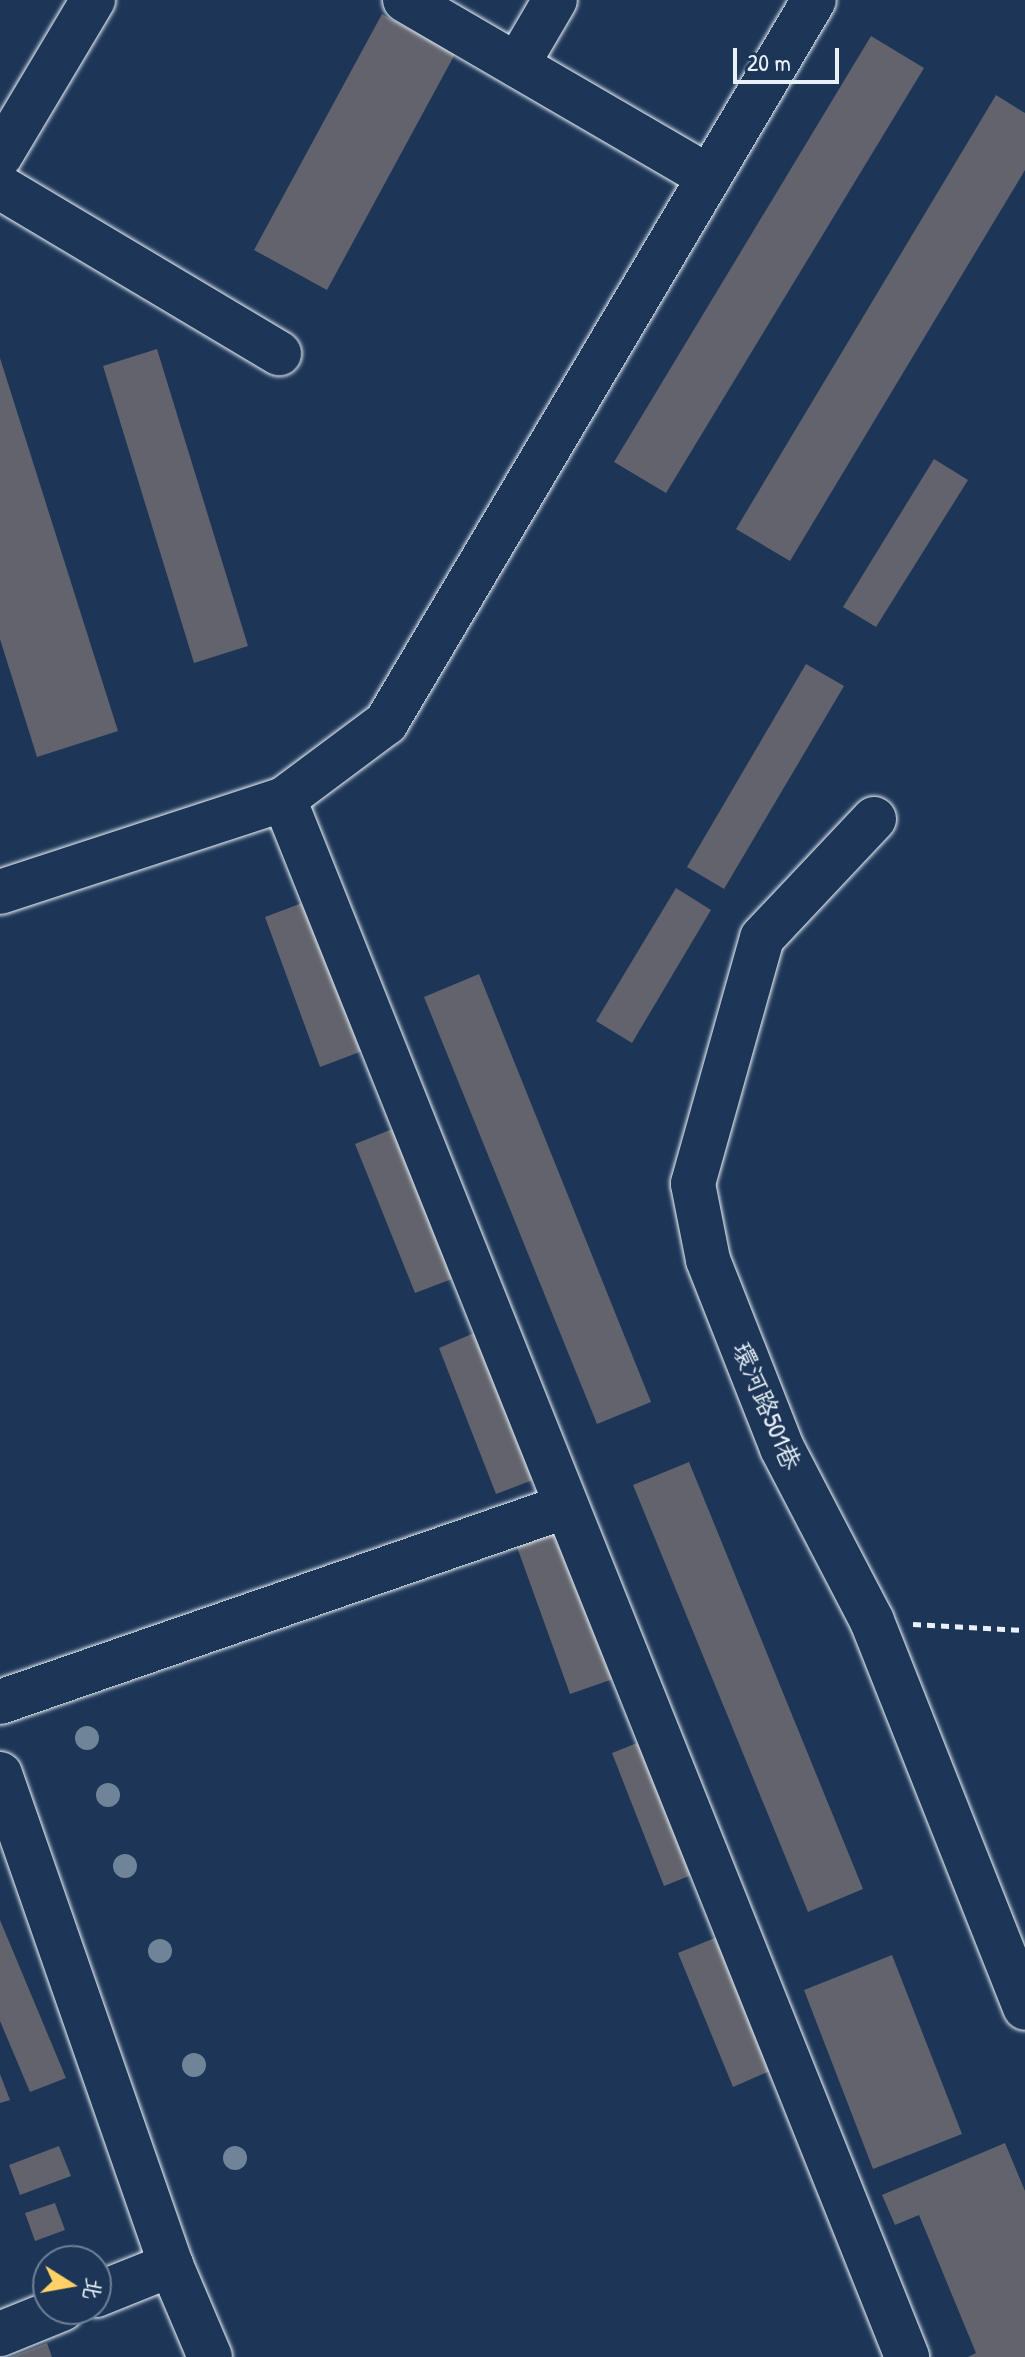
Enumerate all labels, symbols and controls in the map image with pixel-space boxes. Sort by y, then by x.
scale bar [737,32,843,82]
text: 20 m [747,46,791,78]
street label: 環河路501巷 [726,1337,808,1475]
north arrow [32,2245,112,2325]
text: 北 [77,2276,110,2303]

